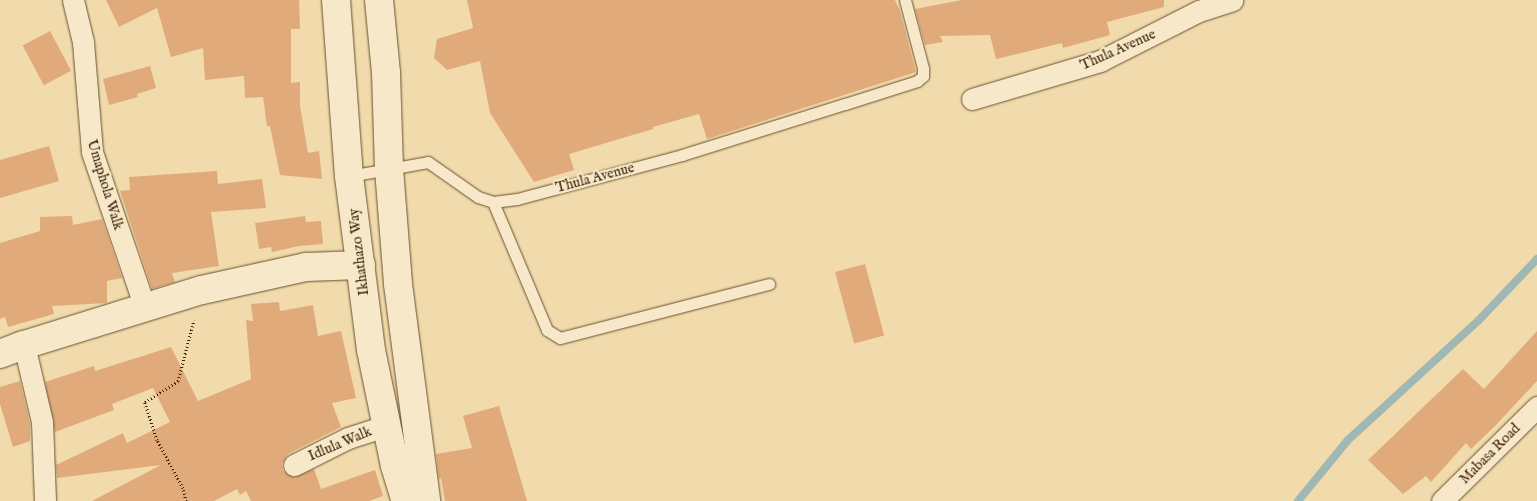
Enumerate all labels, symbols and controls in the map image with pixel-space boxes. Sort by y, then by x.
street label: Thula Avenue [1078,26,1158,74]
street label: Umaphola Walk [83,138,127,232]
street label: Thula Avenue [554,159,636,197]
street label: Ikhathazo Way [345,207,373,297]
street label: Mabasa Road [1456,420,1524,488]
street label: Idlula Walk [306,423,374,465]

